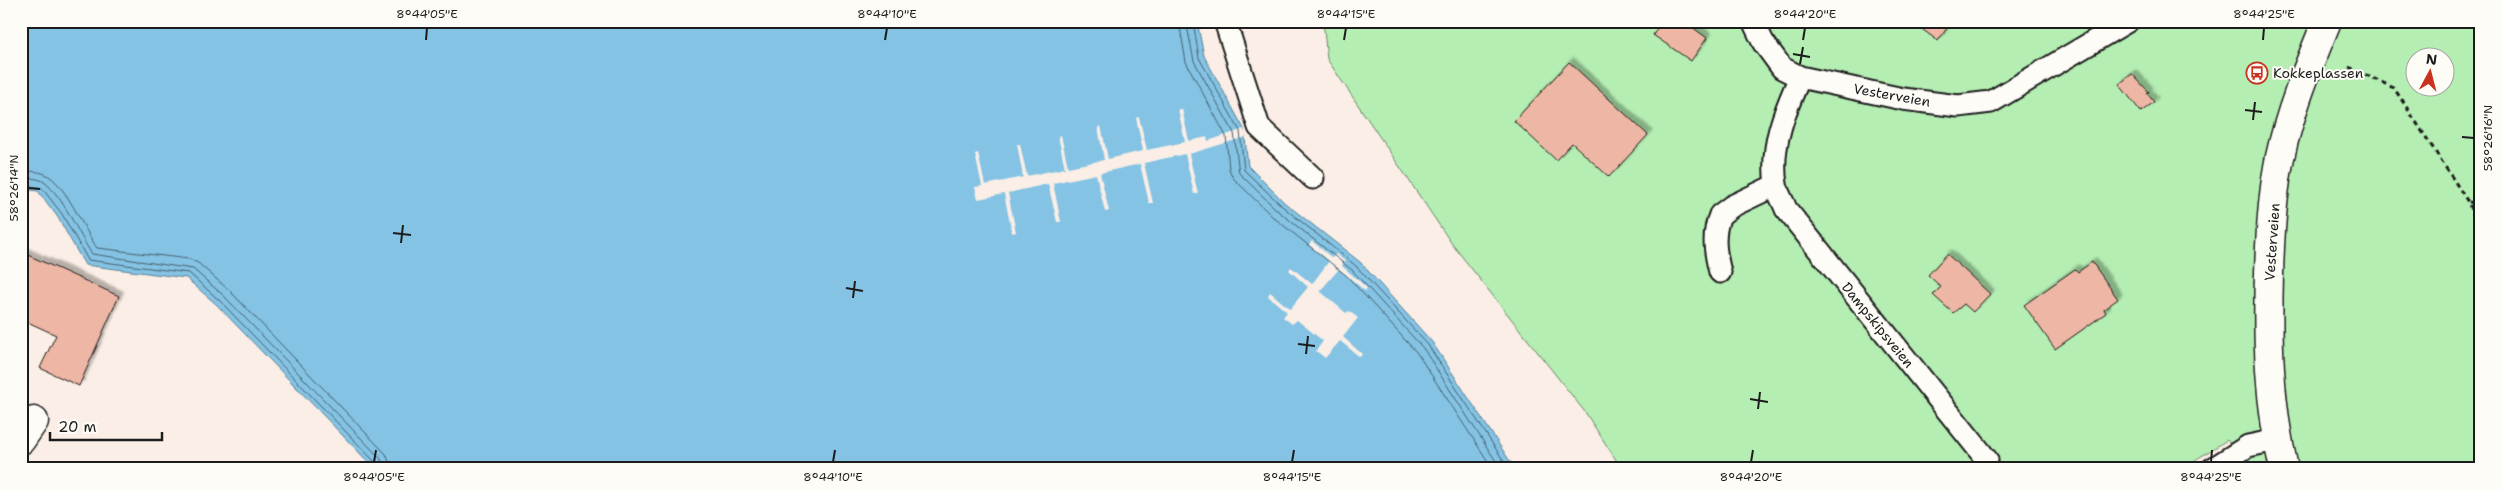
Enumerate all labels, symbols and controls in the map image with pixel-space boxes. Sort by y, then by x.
text: 8°44'05"E [396,6,458,22]
text: 8°44'10"E [857,6,917,22]
text: 8°44'15"E [1317,6,1375,22]
text: 8°44'20"E [1774,6,1836,22]
text: 8°44'25"E [2233,6,2295,22]
north arrow [2404,48,2454,98]
text: N [2425,49,2438,69]
bus stop icon: Kokkeplassen [2245,61,2269,85]
place label: Kokkeplassen [2273,64,2364,82]
street label: Vesterveien [1852,79,1932,111]
text: 58°26'16"N [2480,105,2496,171]
text: 58°26'14"N [6,155,22,221]
street label: Vesterveien [2260,202,2284,281]
street label: Dampskipsveien [1838,278,1918,372]
scale bar [50,410,162,442]
text: 20 m [58,417,97,437]
text: 8°44'05"E [343,469,405,485]
text: 8°44'10"E [803,469,863,485]
text: 8°44'15"E [1263,469,1321,485]
text: 8°44'20"E [1720,469,1782,485]
text: 8°44'25"E [2180,469,2242,485]

